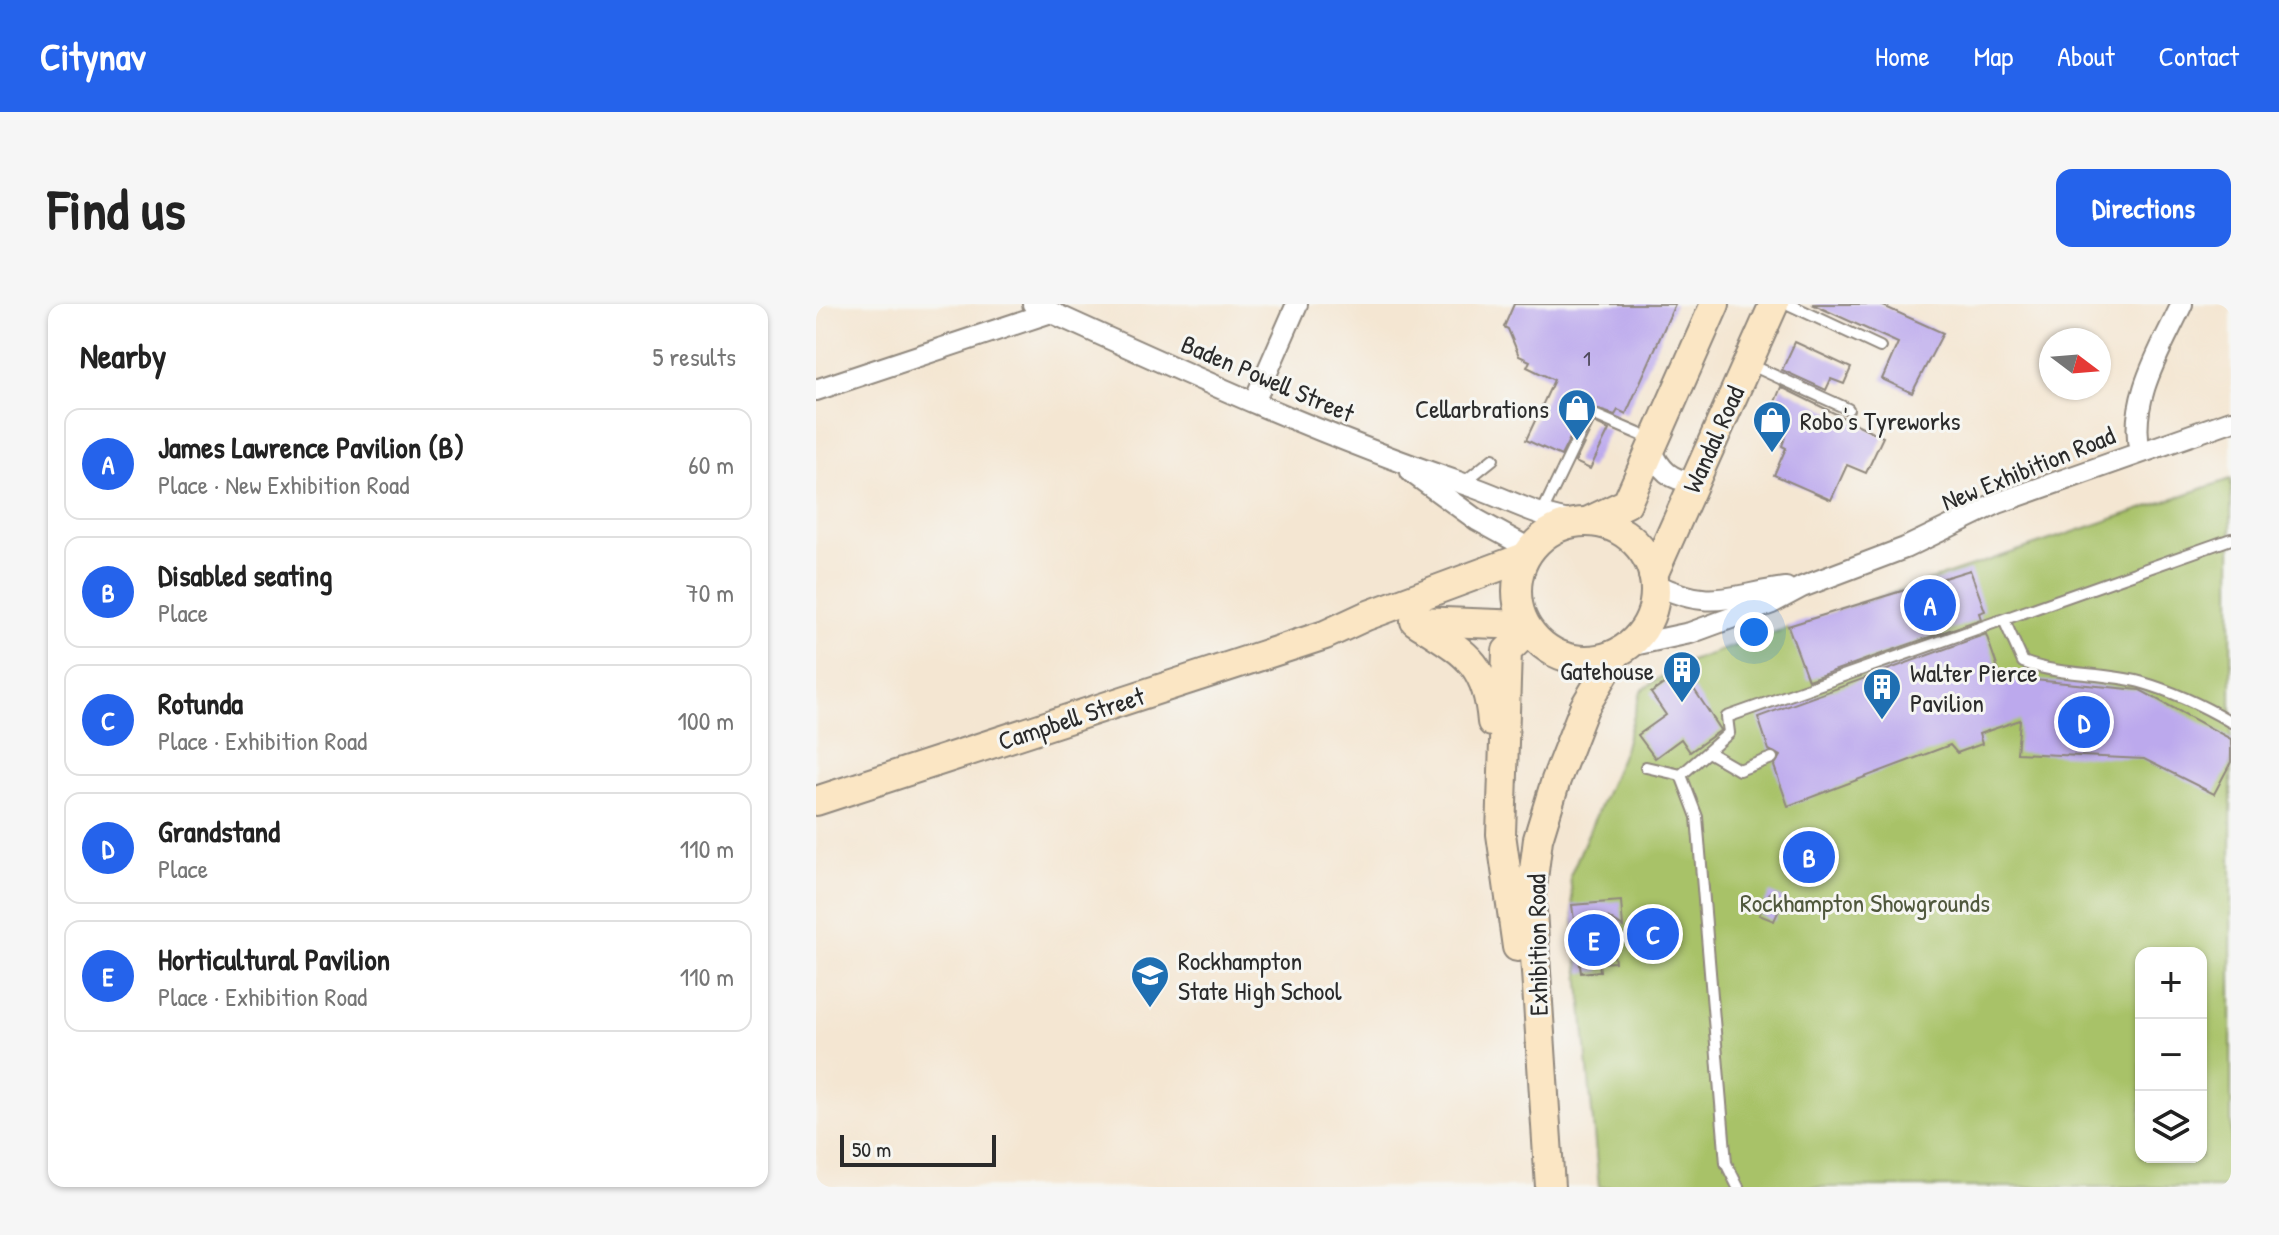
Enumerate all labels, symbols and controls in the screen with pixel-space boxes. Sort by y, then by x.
text: Citynav [40,30,146,82]
text: Home [1875,37,1930,75]
text: Map [1974,37,2013,75]
text: About [2057,37,2115,75]
text: Contact [2159,37,2239,75]
button: Directions [2056,169,2231,247]
text: Find us [48,171,186,246]
street label: Baden Powell Street [1176,326,1361,431]
north arrow [2039,328,2111,400]
text: Nearby [80,333,166,379]
text: 5 results [652,339,736,374]
house number: 1 [1583,343,1591,373]
street label: Wandal Road [1674,380,1752,498]
shop icon: Cellarbrations [1556,387,1598,442]
place label: Cellarbrations [1415,391,1549,426]
shop icon: Robo's Tyreworks [1751,399,1793,454]
place label: Robo's Tyreworks [1800,403,1961,438]
street label: New Exhibition Road [1936,417,2120,519]
text: James Lawrence Pavilion (B) [158,427,464,467]
text: A [102,447,114,482]
text: 60 m [688,447,734,482]
text: Place · New Exhibition Road [158,467,409,502]
text: Disabled seating [158,555,332,595]
text: B [101,575,115,610]
text: 70 m [686,575,734,610]
pin: A [1904,575,1956,635]
text: Place [158,595,208,630]
your location [1734,612,1774,652]
building icon: Gatehouse [1661,649,1703,704]
place label: Gatehouse [1560,653,1654,688]
place label: Walter Pierce Pavilion [1910,655,2038,720]
building icon: Walter Pierce Pavilion [1861,666,1903,721]
street label: Campbell Street [993,678,1150,758]
text: Rotunda [158,683,243,723]
pin: D [2058,692,2110,752]
text: C [101,703,115,738]
text: 100 m [678,703,734,738]
text: Place · Exhibition Road [158,723,367,758]
text: Grandstand [158,811,280,851]
pin: B [1783,827,1835,887]
text: D [102,831,114,866]
text: 110 m [680,831,734,866]
text: Place [158,851,208,886]
street label: Exhibition Road [1518,874,1556,1016]
park label: Rockhampton Showgrounds [1740,885,1990,920]
pin: C [1627,904,1679,964]
pin: E [1568,910,1620,970]
text: Horticultural Pavilion [158,939,390,979]
place label: Rockhampton State High School [1178,943,1342,1008]
map controls [2135,947,2207,1163]
button: + [2135,947,2207,1019]
school or university icon: Rockhampton State High School [1129,954,1171,1009]
text: E [102,959,114,994]
text: 110 m [680,959,734,994]
text: Place · Exhibition Road [158,979,367,1014]
button: − [2135,1019,2207,1091]
button: layers [2135,1091,2207,1163]
scale bar [840,1131,996,1167]
text: 50 m [852,1134,891,1164]

